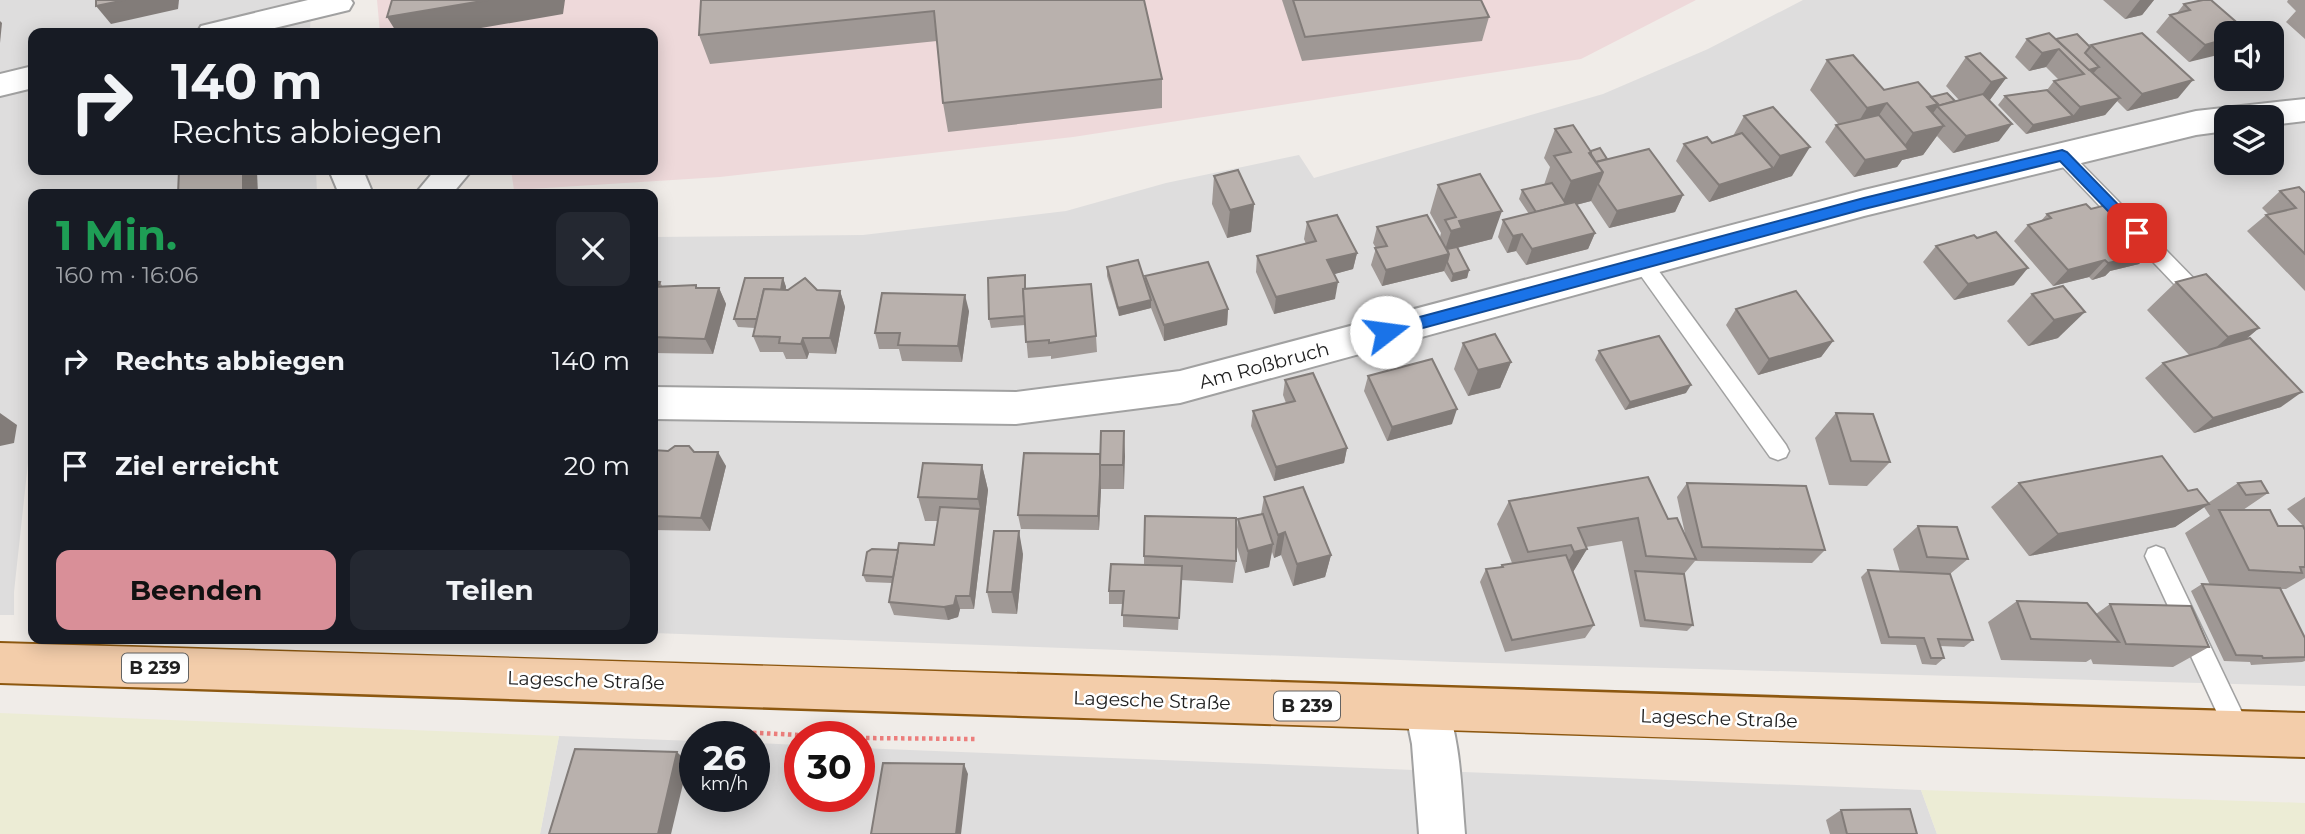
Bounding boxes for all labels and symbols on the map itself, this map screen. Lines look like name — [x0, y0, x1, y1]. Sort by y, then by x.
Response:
pin — [2107, 203, 2167, 263]
position arrow — [1349, 295, 1423, 369]
street label: Am Roßbruch — [1197, 337, 1332, 394]
road number: B 239 — [122, 654, 188, 682]
street label: Lagesche Straße — [507, 666, 665, 695]
street label: Lagesche Straße — [1073, 686, 1231, 715]
road number: B 239 — [1274, 692, 1340, 720]
street label: Lagesche Straße — [1640, 704, 1798, 733]
speed limit sign: 30 — [784, 721, 875, 812]

